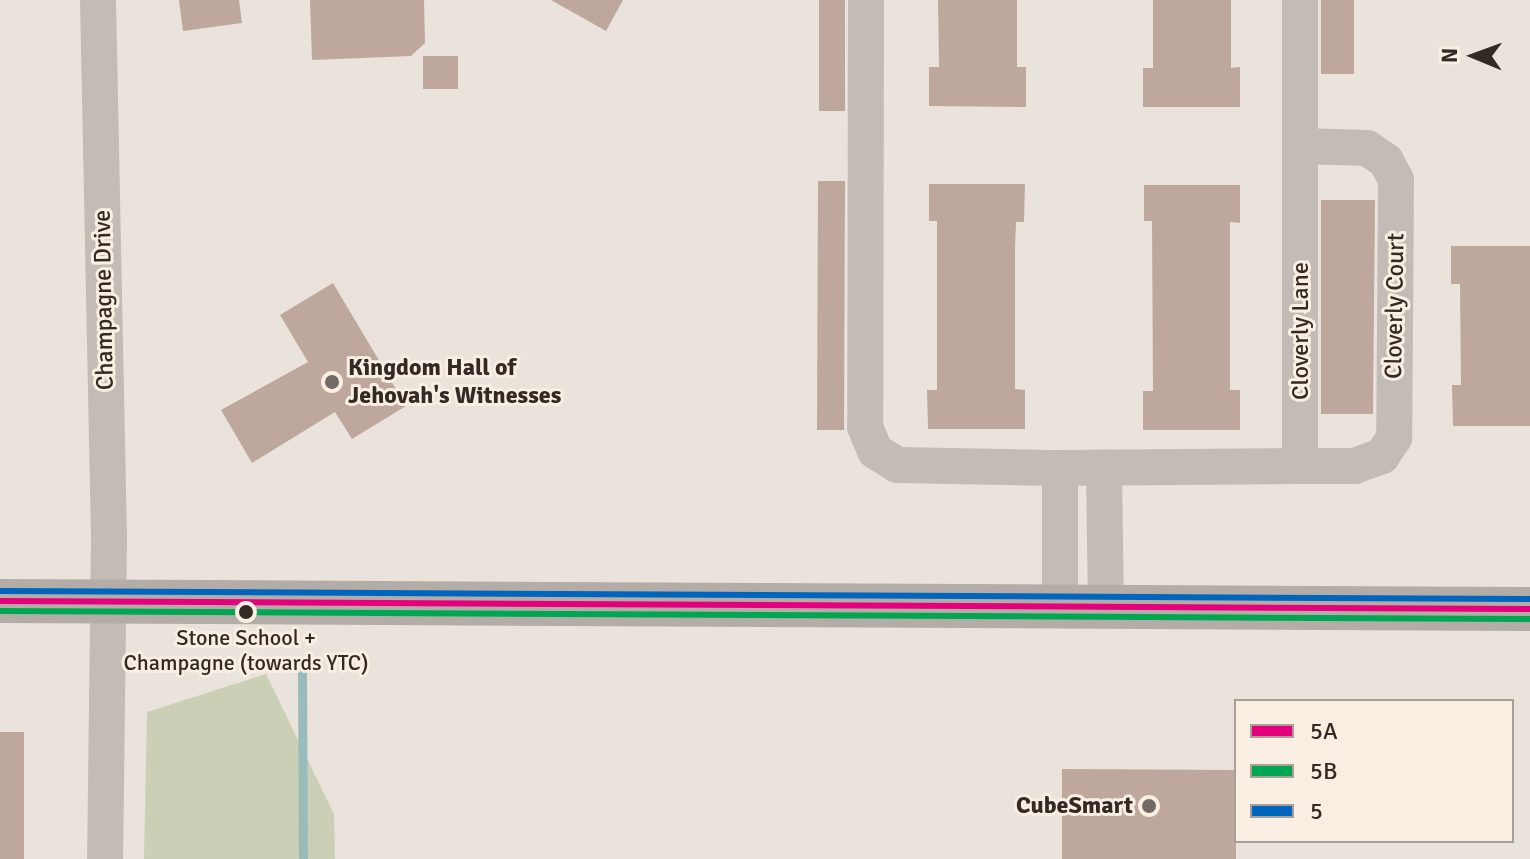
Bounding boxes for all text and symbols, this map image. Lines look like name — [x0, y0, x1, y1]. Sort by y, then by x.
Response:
north arrow — [1434, 16, 1514, 96]
text: N — [1436, 48, 1463, 63]
street label: Champagne Drive — [88, 210, 120, 390]
street label: Cloverly Court — [1379, 233, 1411, 379]
street label: Cloverly Lane — [1287, 262, 1315, 400]
place label: Kingdom Hall of Jehovah's Witnesses — [348, 354, 561, 410]
marker: Kingdom Hall of Jehovah's Witnesses — [323, 373, 341, 391]
marker: Stone School + Champagne (towards YTC) — [238, 604, 254, 620]
place label: Stone School + Champagne (towards YTC) — [124, 624, 368, 676]
legend — [1234, 699, 1514, 843]
text: 5A — [1310, 716, 1338, 746]
text: 5B — [1310, 756, 1337, 786]
place label: CubeSmart — [1016, 792, 1133, 820]
text: 5 — [1310, 796, 1323, 826]
marker: CubeSmart — [1140, 797, 1158, 815]

